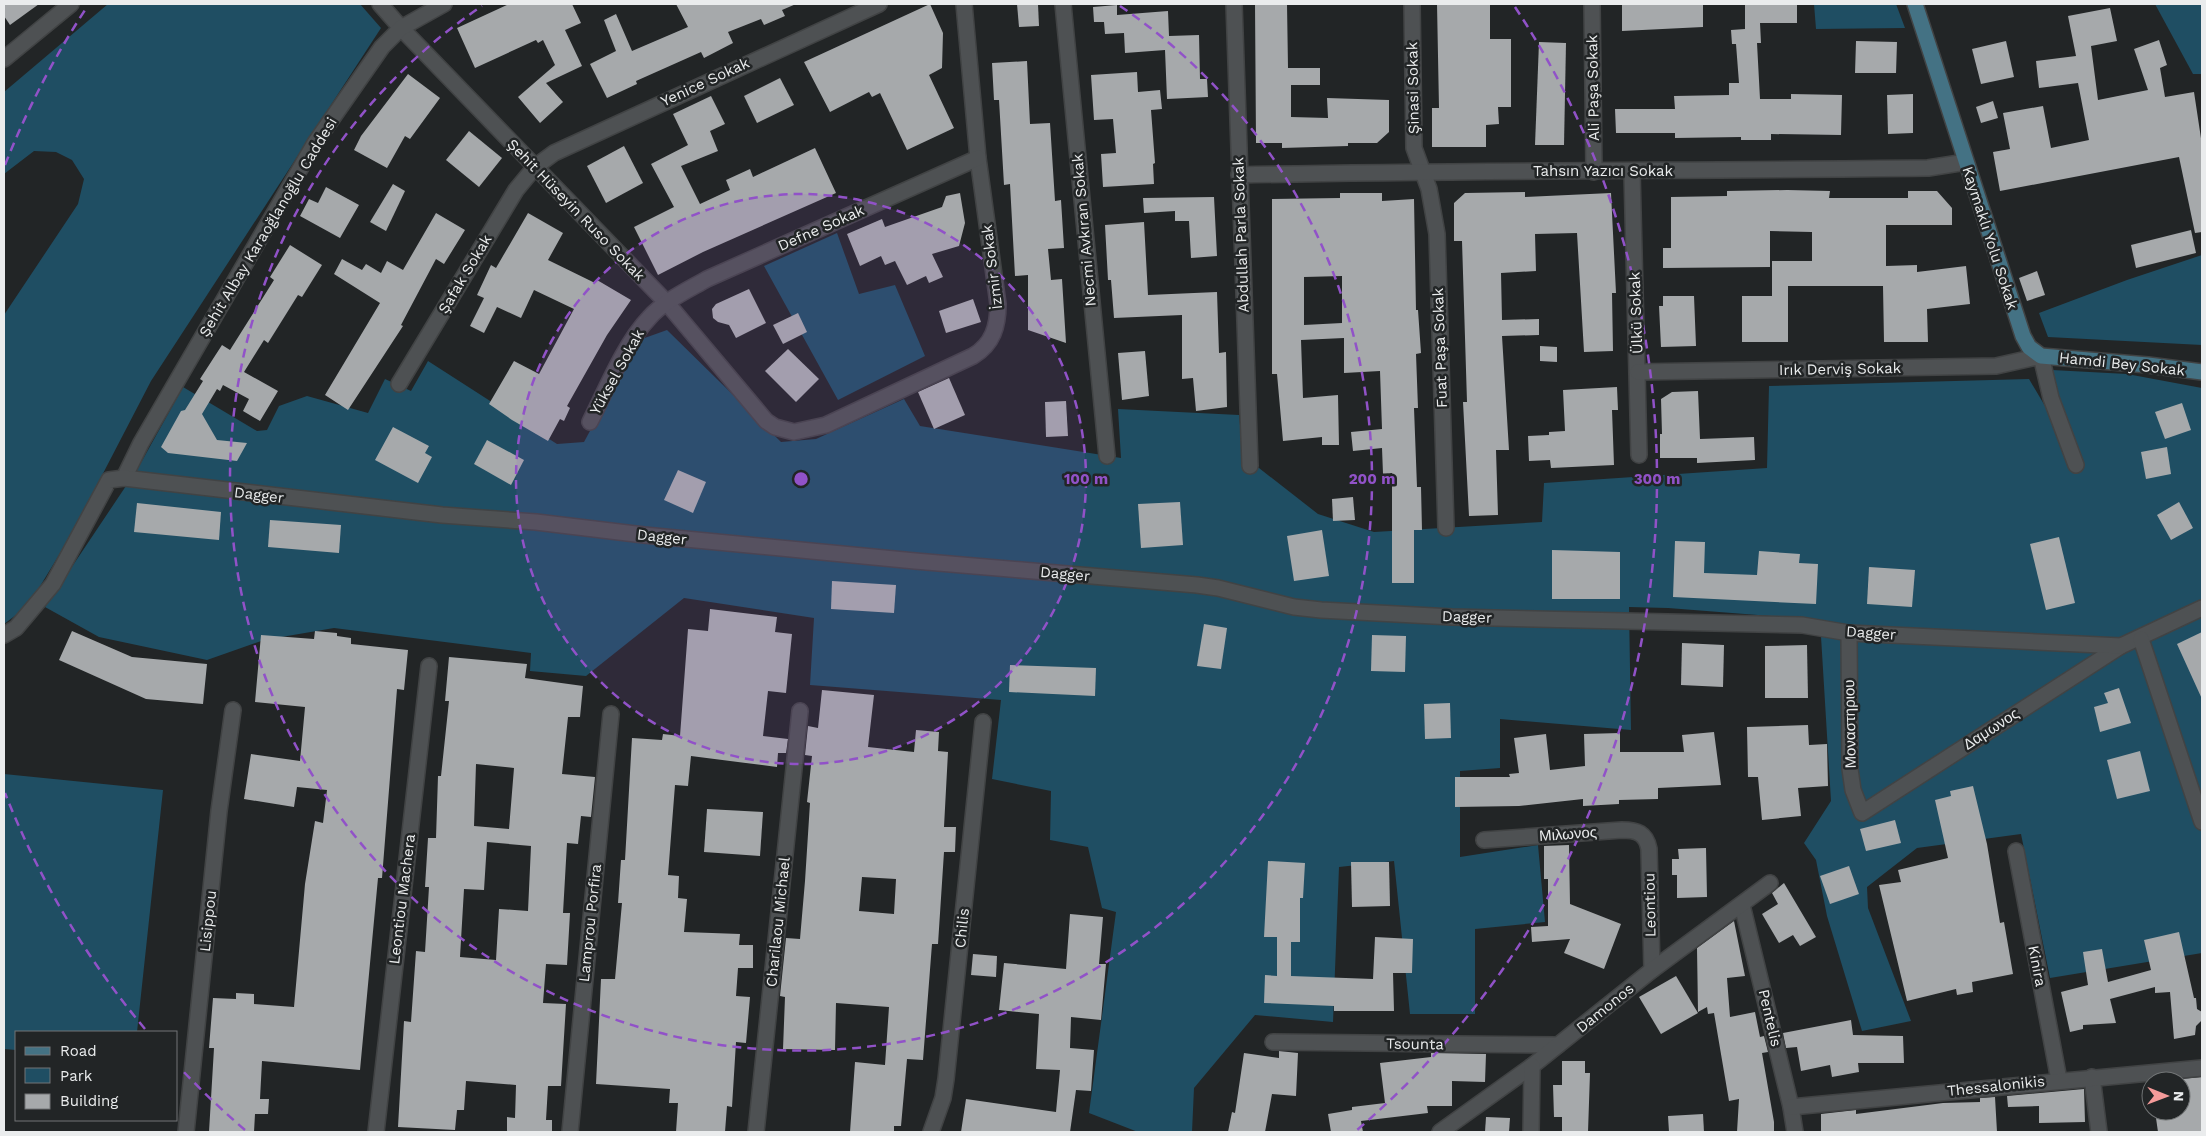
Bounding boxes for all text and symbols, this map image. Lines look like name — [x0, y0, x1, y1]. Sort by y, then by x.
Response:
street label: Ali Paşa Sokak — [1583, 34, 1603, 141]
street label: Şinasi Sokak — [1403, 41, 1423, 134]
street label: Yenice Sokak — [658, 53, 753, 110]
street label: Şehit Albay Karaoğlanoğlu Caddesi — [195, 114, 341, 340]
street label: Şehit Hüseyin Ruso Sokak — [503, 135, 649, 285]
street label: Necmi Avkıran Sokak — [1068, 152, 1100, 307]
street label: Abdullah Parla Sokak — [1229, 156, 1253, 313]
street label: Tahsın Yazıcı Sokak — [1533, 162, 1674, 180]
street label: Kaymaklı Yolu Sokak — [1958, 164, 2022, 312]
street label: Defne Sokak — [775, 201, 867, 255]
street label: İzmir Sokak — [978, 223, 1006, 311]
street label: Şafak Sokak — [434, 231, 496, 317]
street label: Ülkü Sokak — [1626, 271, 1646, 354]
street label: Fuat Paşa Sokak — [1429, 287, 1451, 408]
street label: Yüksel Sokak — [586, 326, 648, 418]
street label: Hamdi Bey Sokak — [2058, 348, 2186, 380]
street label: Irık Derviş Sokak — [1779, 359, 1902, 379]
centre of rings — [792, 470, 810, 488]
text: 100 m — [1064, 470, 1108, 488]
text: 200 m — [1349, 470, 1395, 488]
text: 300 m — [1634, 470, 1680, 488]
street label: Dagger — [233, 483, 285, 507]
street label: Dagger — [636, 525, 688, 549]
street label: Dagger — [1039, 563, 1091, 585]
street label: Dagger — [1442, 607, 1492, 627]
street label: Dagger — [1845, 622, 1897, 644]
street label: Μοναστηριου — [1840, 679, 1860, 769]
street label: Δαμωνος — [1960, 704, 2022, 754]
street label: Μιλωνος — [1538, 823, 1598, 845]
street label: Leontiou Machera — [385, 832, 419, 965]
street label: Charilaou Michael — [762, 856, 794, 988]
street label: Lamprou Porfira — [575, 862, 605, 983]
street label: Leontiou — [1640, 873, 1660, 937]
street label: Lisippou — [196, 889, 220, 953]
street label: Chilis — [951, 907, 973, 949]
street label: Kinira — [2024, 944, 2050, 989]
street label: Damonos — [1573, 979, 1637, 1037]
street label: Pentelis — [1755, 988, 1785, 1049]
legend — [15, 1031, 178, 1121]
street label: Tsounta — [1386, 1034, 1445, 1054]
text: Road — [60, 1042, 97, 1060]
text: Park — [60, 1067, 93, 1085]
north arrow — [2141, 1071, 2191, 1121]
street label: Thessalonikis — [1946, 1072, 2046, 1100]
text: N — [2171, 1091, 2187, 1102]
text: Building — [60, 1092, 118, 1110]

